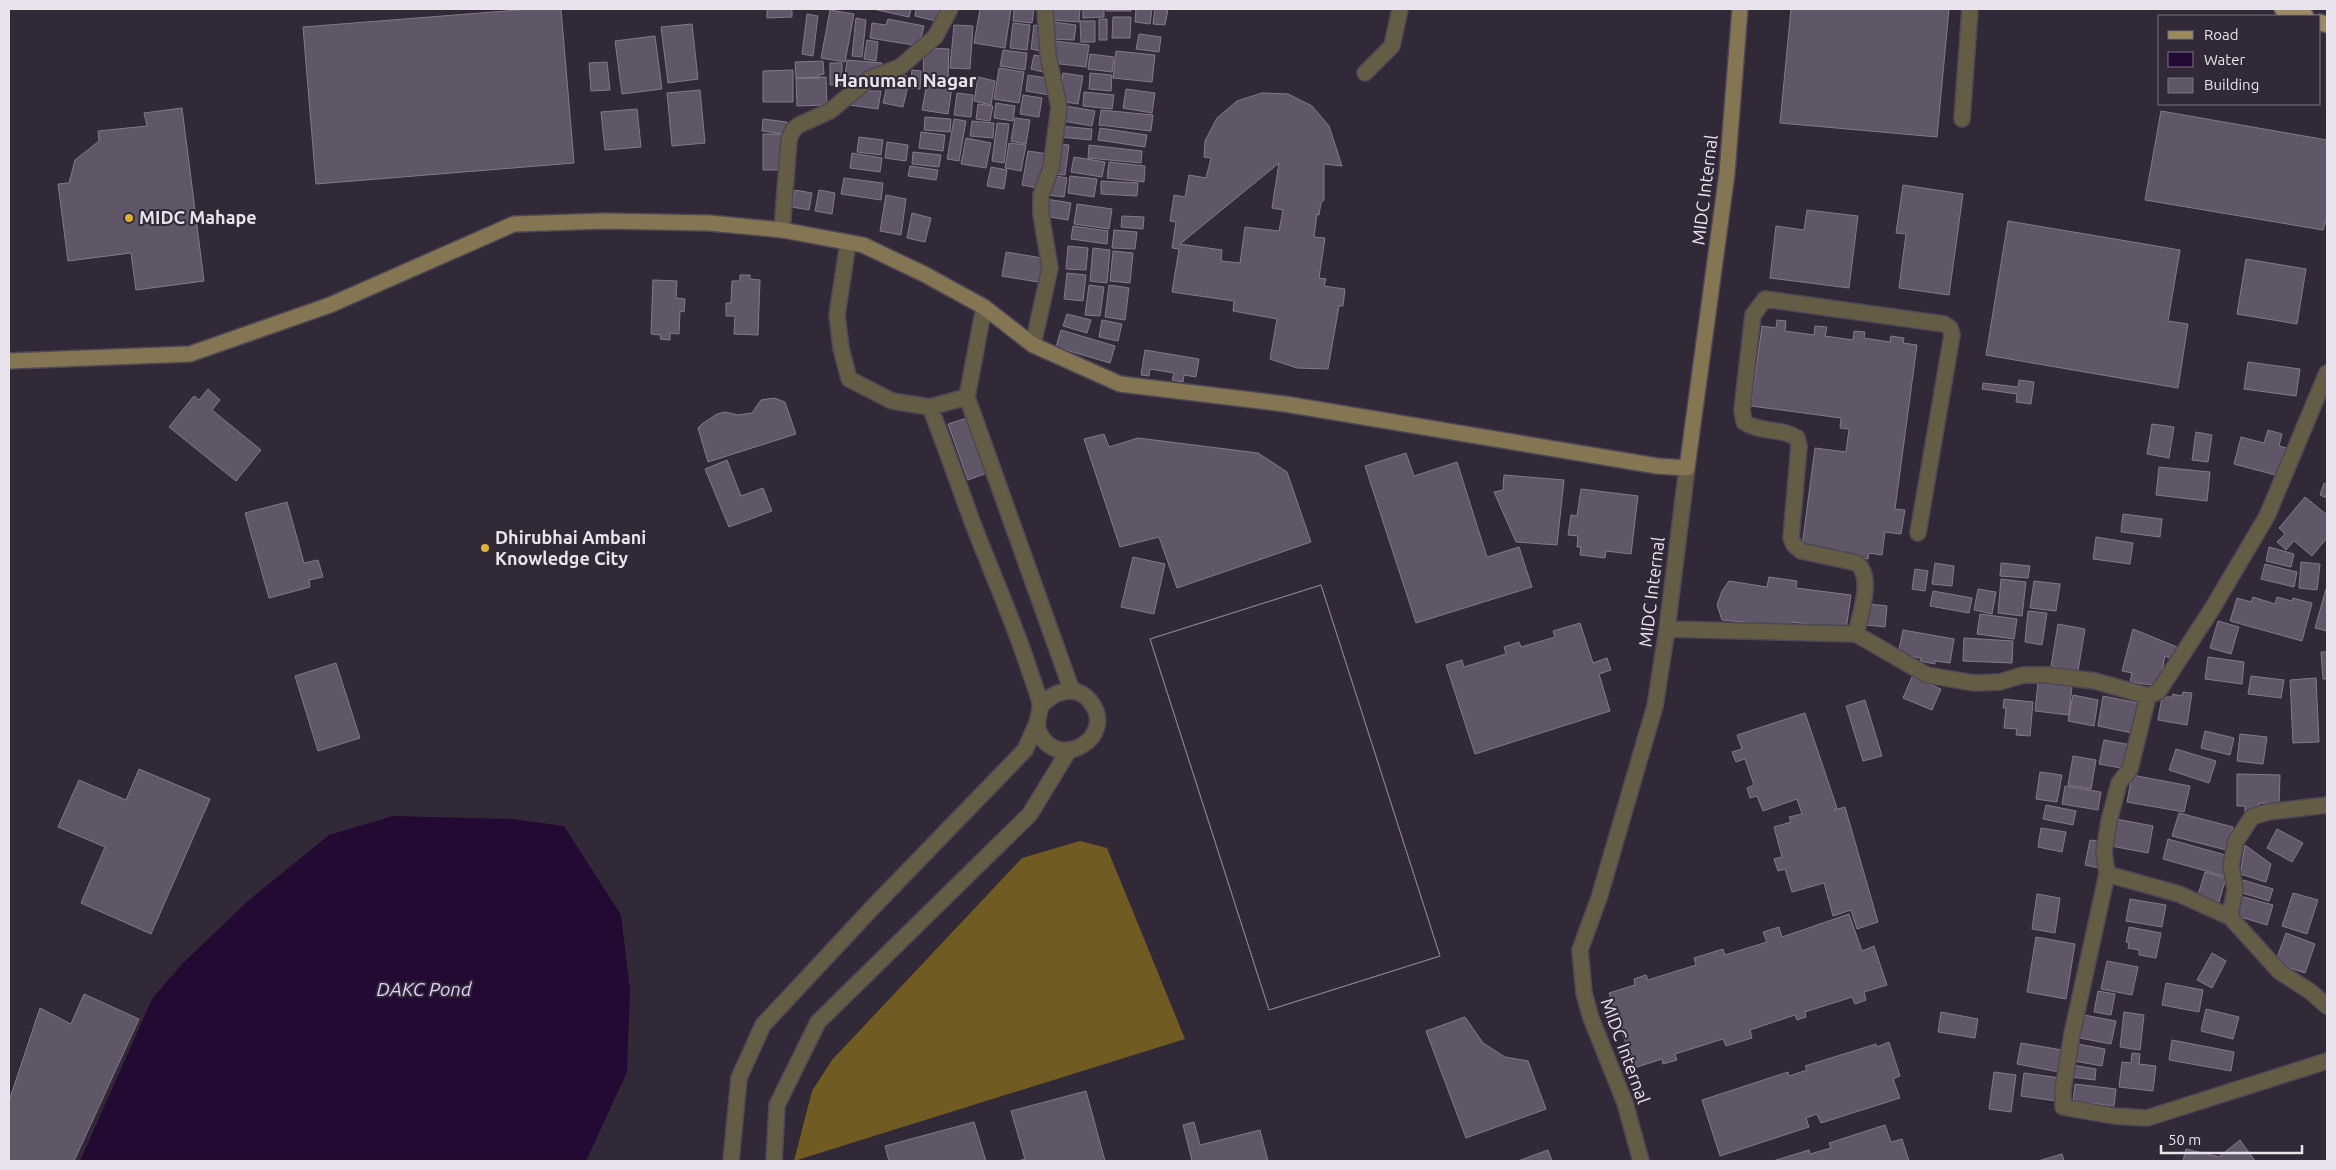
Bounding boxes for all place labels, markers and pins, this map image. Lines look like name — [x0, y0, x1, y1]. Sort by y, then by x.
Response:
place label: MIDC Mahape — [139, 207, 257, 227]
marker: MIDC Mahape — [123, 212, 135, 224]
place label: Dhirubhai Ambani Knowledge City — [495, 527, 646, 568]
marker: Dhirubhai Ambani Knowledge City — [479, 542, 491, 554]

